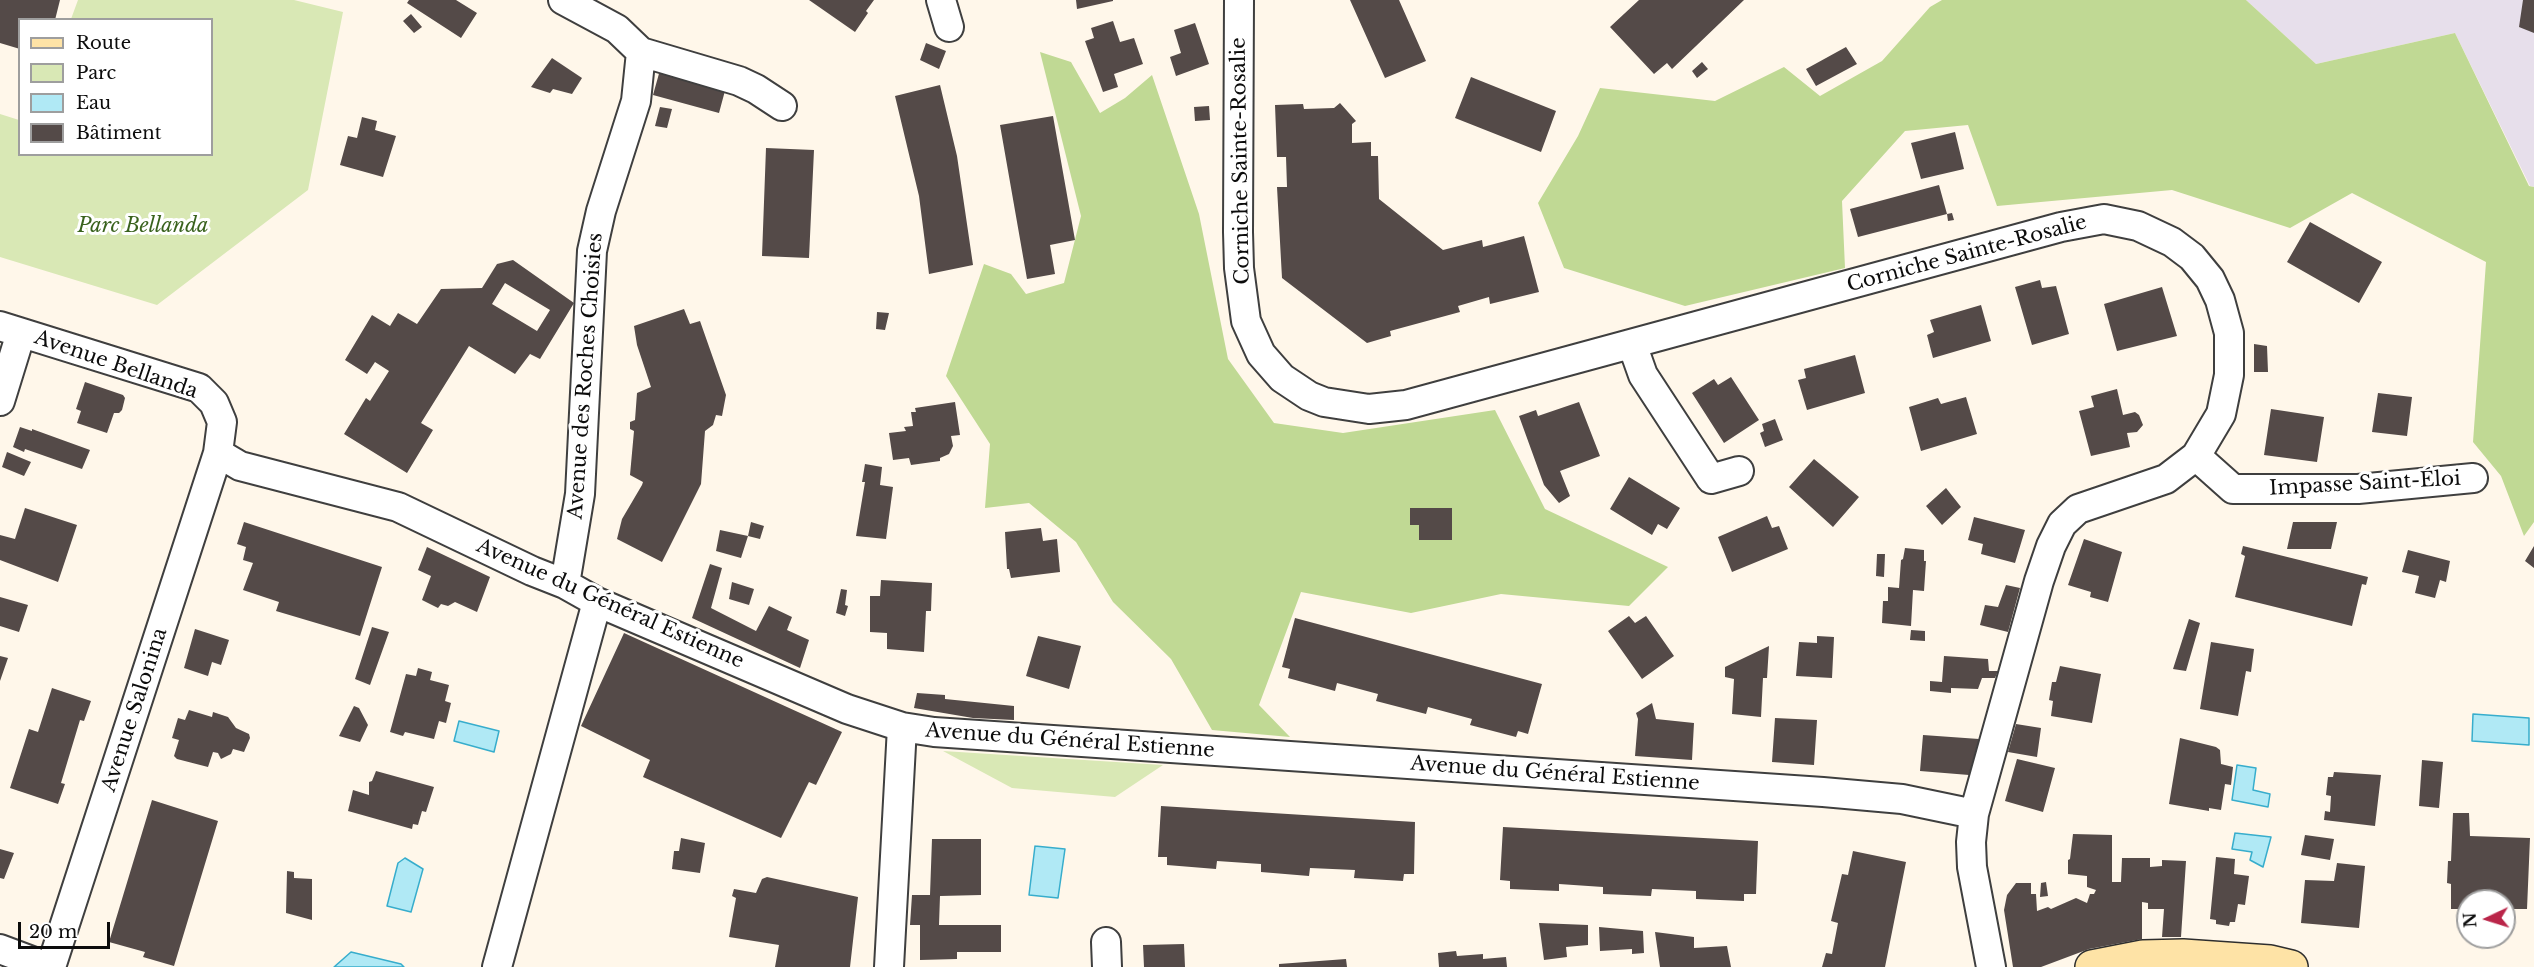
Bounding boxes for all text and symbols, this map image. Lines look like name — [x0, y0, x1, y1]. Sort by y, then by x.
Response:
legend — [18, 18, 213, 156]
text: Route — [76, 32, 131, 54]
street label: Corniche Sainte-Rosalie — [1227, 37, 1255, 285]
text: Parc — [76, 62, 116, 84]
text: Eau — [76, 92, 111, 114]
text: Bâtiment — [76, 122, 162, 144]
street label: Corniche Sainte-Rosalie — [1845, 210, 2089, 298]
park label: Parc Bellanda — [77, 214, 209, 238]
street label: Avenue des Roches Choisies — [564, 232, 608, 520]
street label: Avenue Bellanda — [31, 326, 201, 404]
street label: Impasse Saint-Éloi — [2269, 467, 2461, 501]
street label: Avenue du Général Estienne — [473, 534, 747, 674]
street label: Avenue Salonina — [97, 625, 173, 795]
street label: Avenue du Général Estienne — [925, 719, 1215, 763]
street label: Avenue du Général Estienne — [1410, 752, 1700, 796]
north arrow — [2456, 889, 2516, 949]
scale bar — [21, 910, 112, 948]
text: N — [2460, 912, 2481, 928]
text: 20 m — [29, 921, 77, 943]

